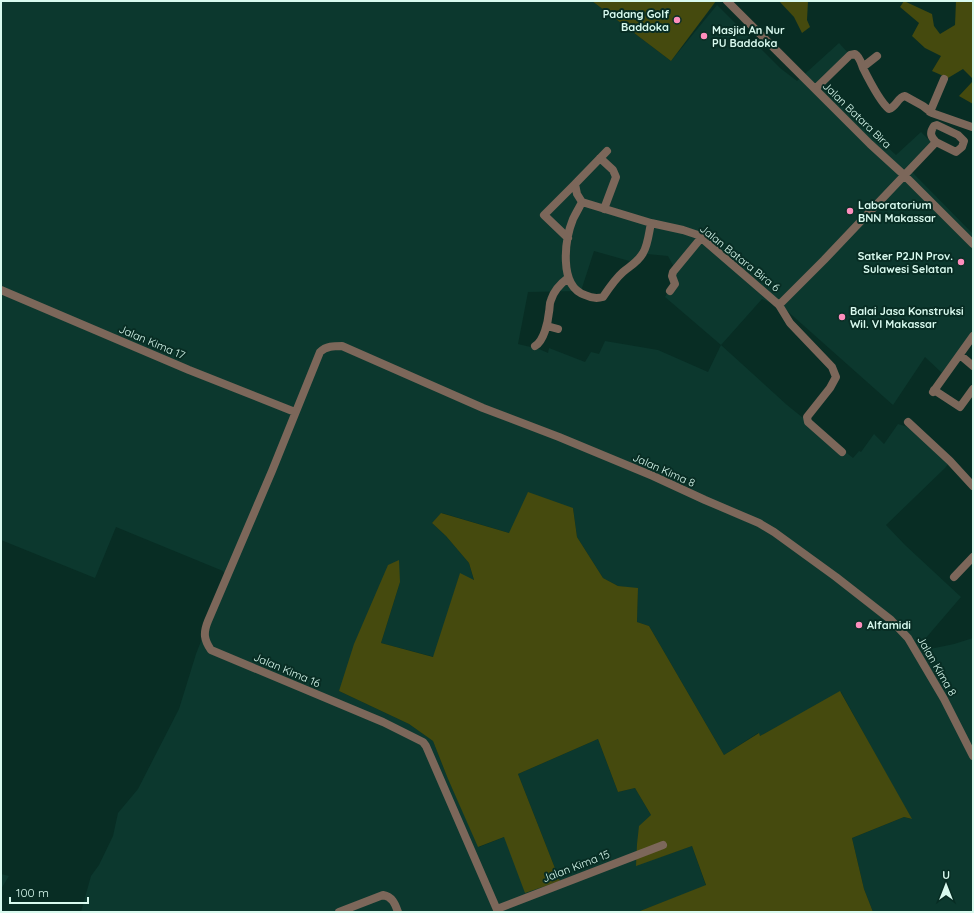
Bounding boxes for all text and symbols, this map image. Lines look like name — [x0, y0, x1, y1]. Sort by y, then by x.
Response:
place label: Padang Golf Baddoka — [603, 7, 669, 34]
marker: Padang Golf Baddoka — [672, 15, 682, 25]
place label: Masjid An Nur PU Baddoka — [712, 23, 785, 50]
marker: Masjid An Nur PU Baddoka — [699, 31, 709, 41]
street label: Jalan Batara Bira — [820, 79, 894, 151]
place label: Laboratorium BNN Makassar — [858, 198, 936, 225]
marker: Laboratorium BNN Makassar — [845, 206, 855, 216]
street label: Jalan Batara Bira 6 — [697, 221, 783, 295]
place label: Satker P2JN Prov. Sulawesi Selatan — [858, 249, 953, 276]
marker: Satker P2JN Prov. Sulawesi Selatan — [956, 257, 966, 267]
place label: Balai Jasa Konstruksi Wil. VI Makassar — [850, 304, 964, 331]
marker: Balai Jasa Konstruksi Wil. VI Makassar — [837, 312, 847, 322]
street label: Jalan Kima 17 — [117, 322, 188, 362]
street label: Jalan Kima 8 — [631, 450, 697, 490]
place label: Alfamidi — [867, 618, 911, 632]
marker: Alfamidi — [854, 620, 864, 630]
street label: Jalan Kima 8 — [914, 634, 960, 699]
street label: Jalan Kima 16 — [252, 650, 322, 690]
street label: Jalan Kima 15 — [540, 847, 612, 885]
north arrow — [926, 865, 966, 905]
text: U — [942, 868, 950, 882]
scale bar — [10, 879, 88, 905]
text: 100 m — [16, 885, 49, 900]

